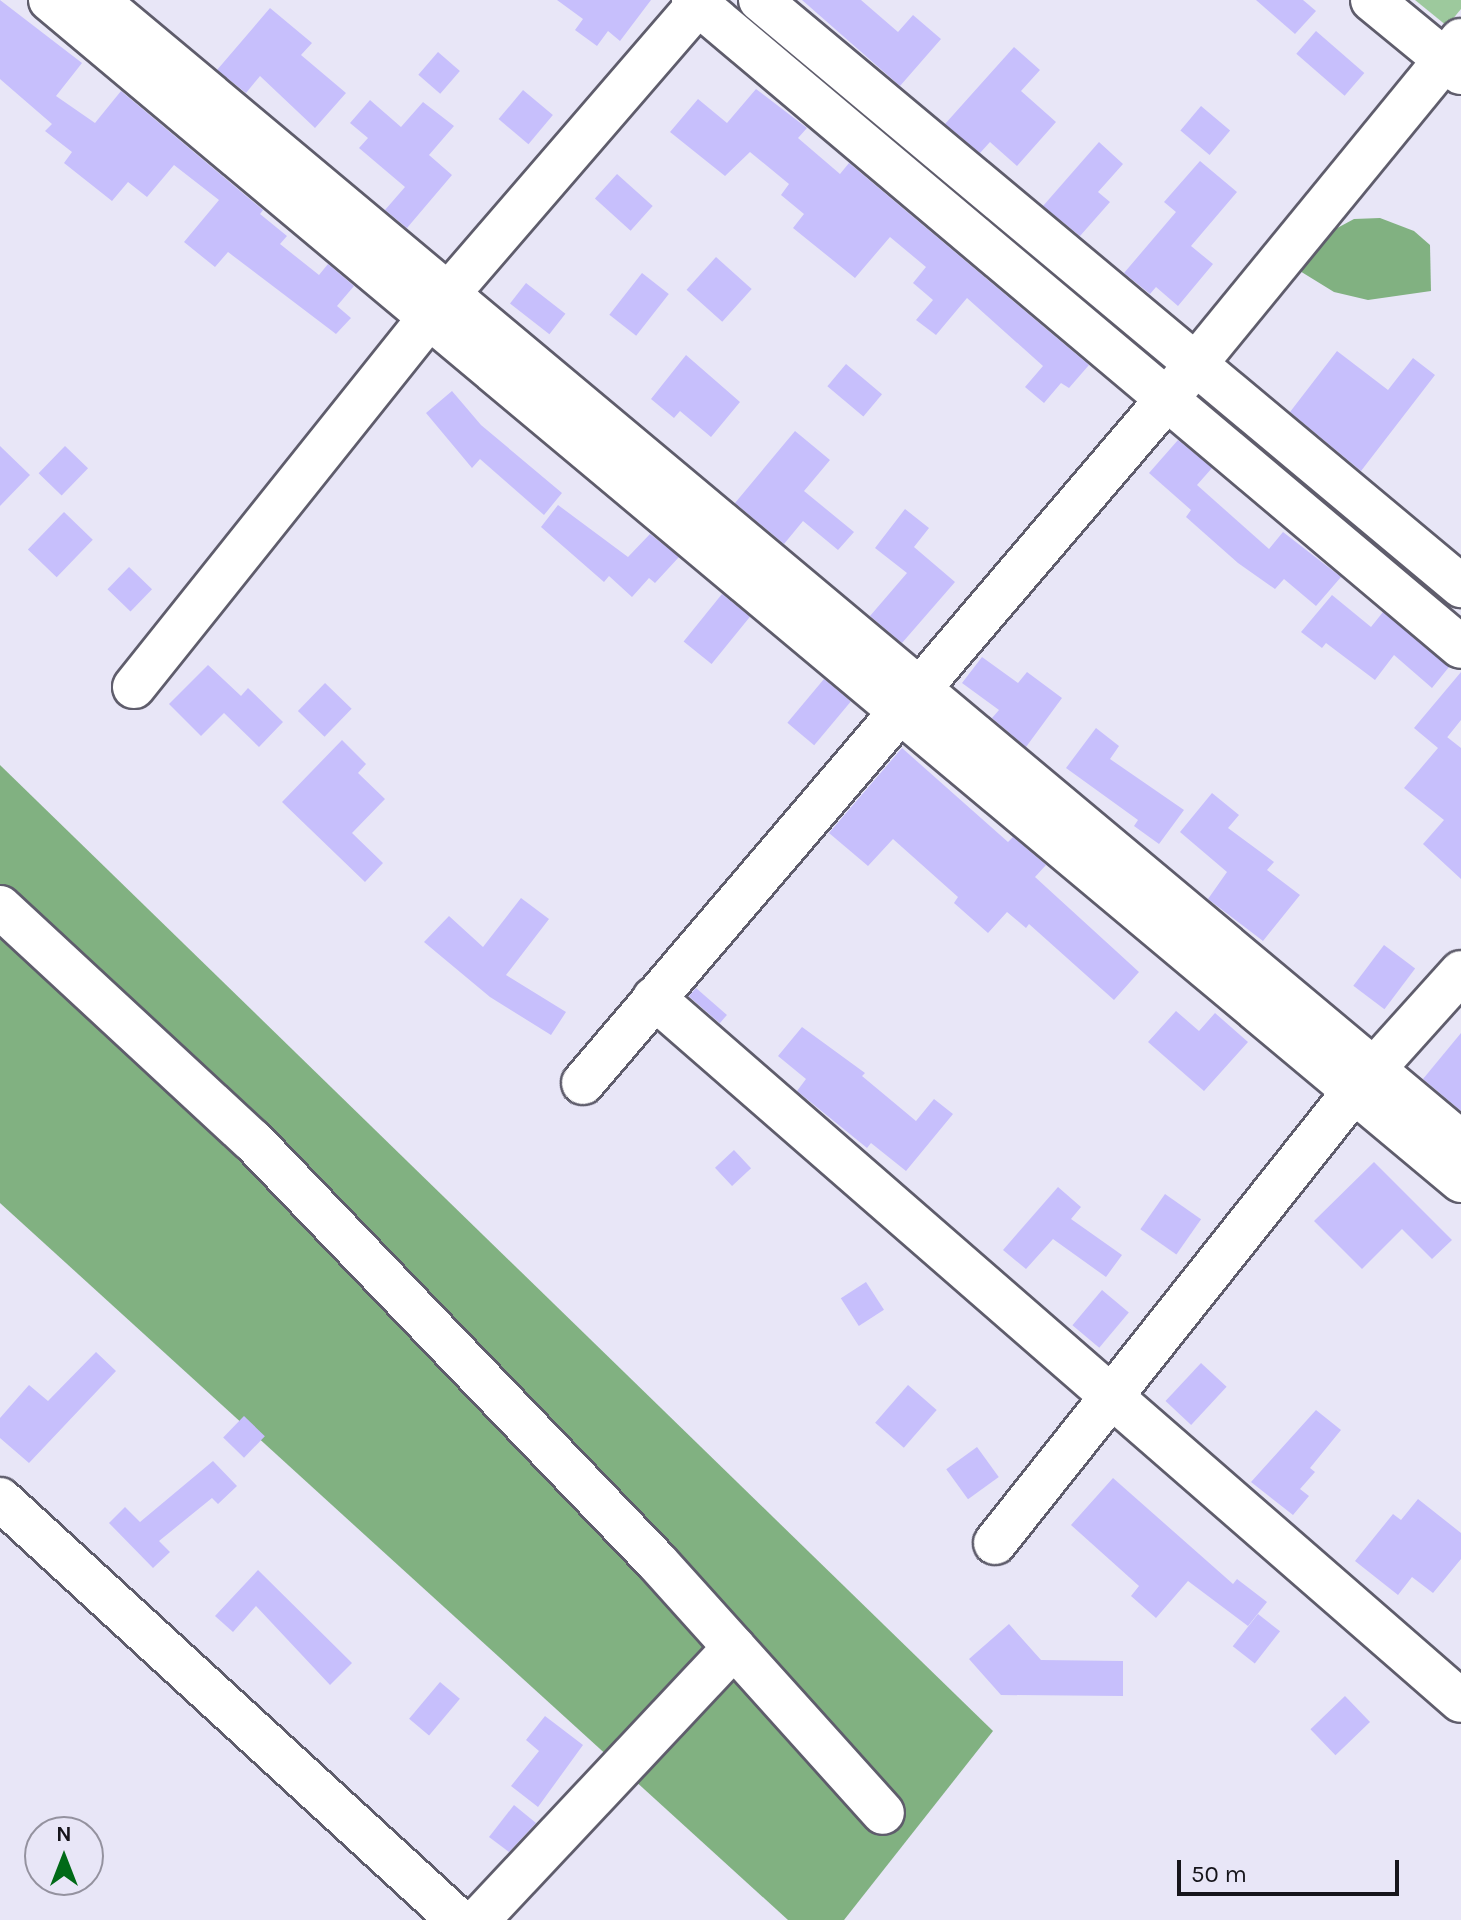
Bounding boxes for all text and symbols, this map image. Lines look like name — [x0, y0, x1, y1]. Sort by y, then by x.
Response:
north arrow — [24, 1816, 104, 1896]
text: N — [56, 1821, 72, 1847]
scale bar — [1181, 1844, 1403, 1894]
text: 50 m — [1191, 1860, 1247, 1888]

